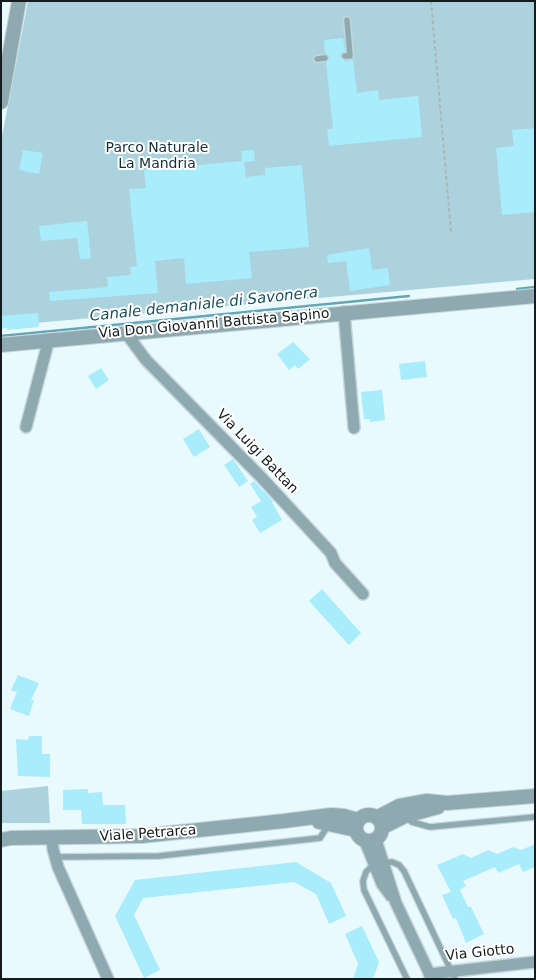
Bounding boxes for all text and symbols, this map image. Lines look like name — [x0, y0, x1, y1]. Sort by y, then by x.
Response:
park label: Parco Naturale La Mandria — [106, 140, 208, 172]
water label: Canale demaniale di Savonera — [89, 284, 319, 326]
street label: Via Don Giovanni Battista Sapino — [98, 306, 330, 342]
street label: Via Luigi Battan — [213, 406, 301, 498]
street label: Viale Petrarca — [99, 822, 197, 846]
street label: Via Giotto — [445, 941, 515, 965]

